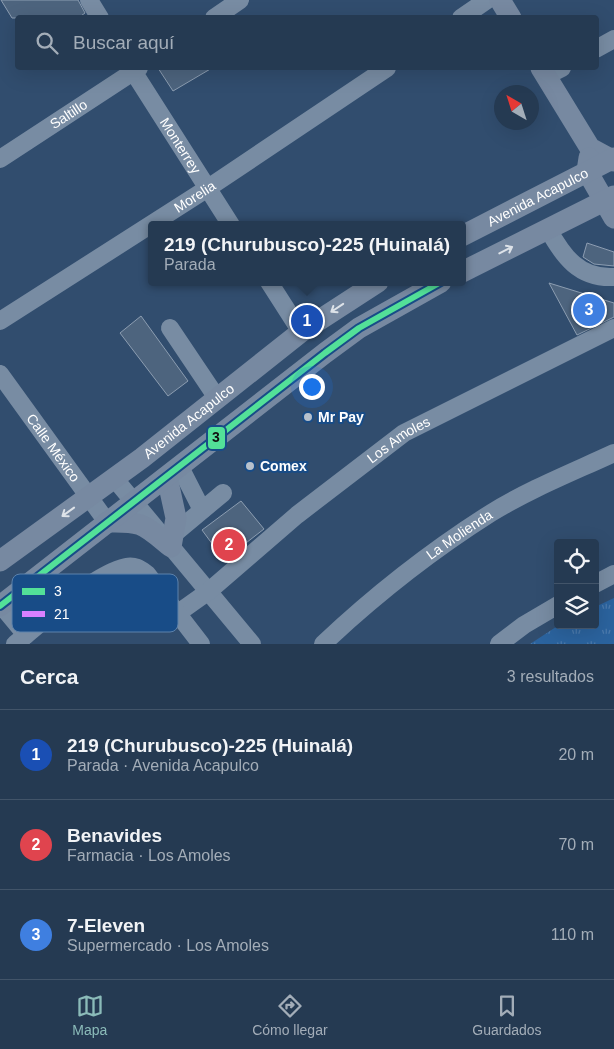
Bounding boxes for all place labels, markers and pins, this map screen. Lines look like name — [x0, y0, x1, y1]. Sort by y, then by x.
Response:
pin: 3 — [573, 291, 605, 329]
pin: 1 — [291, 302, 323, 340]
place label: Mr Pay — [318, 409, 364, 425]
marker: Mr Pay — [302, 411, 314, 423]
place label: Comex — [260, 458, 307, 474]
marker: Comex — [244, 460, 256, 472]
pin: 2 — [213, 526, 245, 564]

